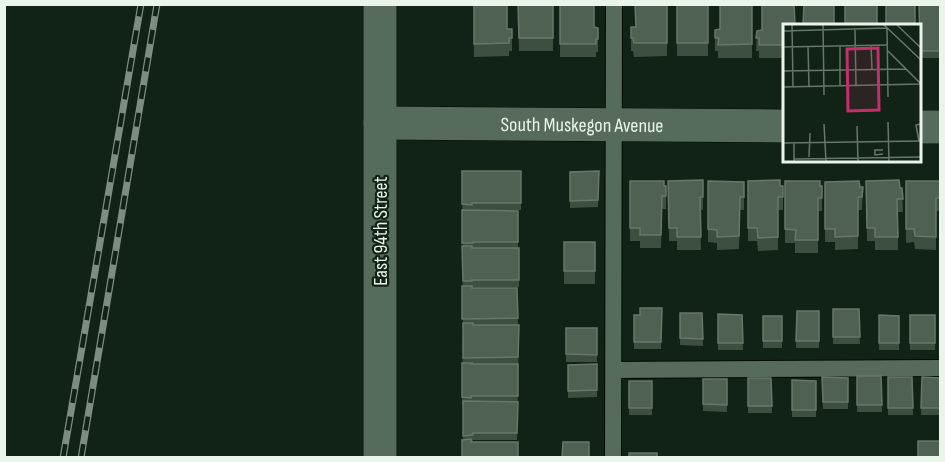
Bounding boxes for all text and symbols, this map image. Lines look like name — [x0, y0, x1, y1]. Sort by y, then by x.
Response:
inset map — [783, 24, 921, 162]
street label: South Muskegon Avenue — [500, 113, 664, 138]
street label: East 94th Street — [369, 176, 393, 286]

